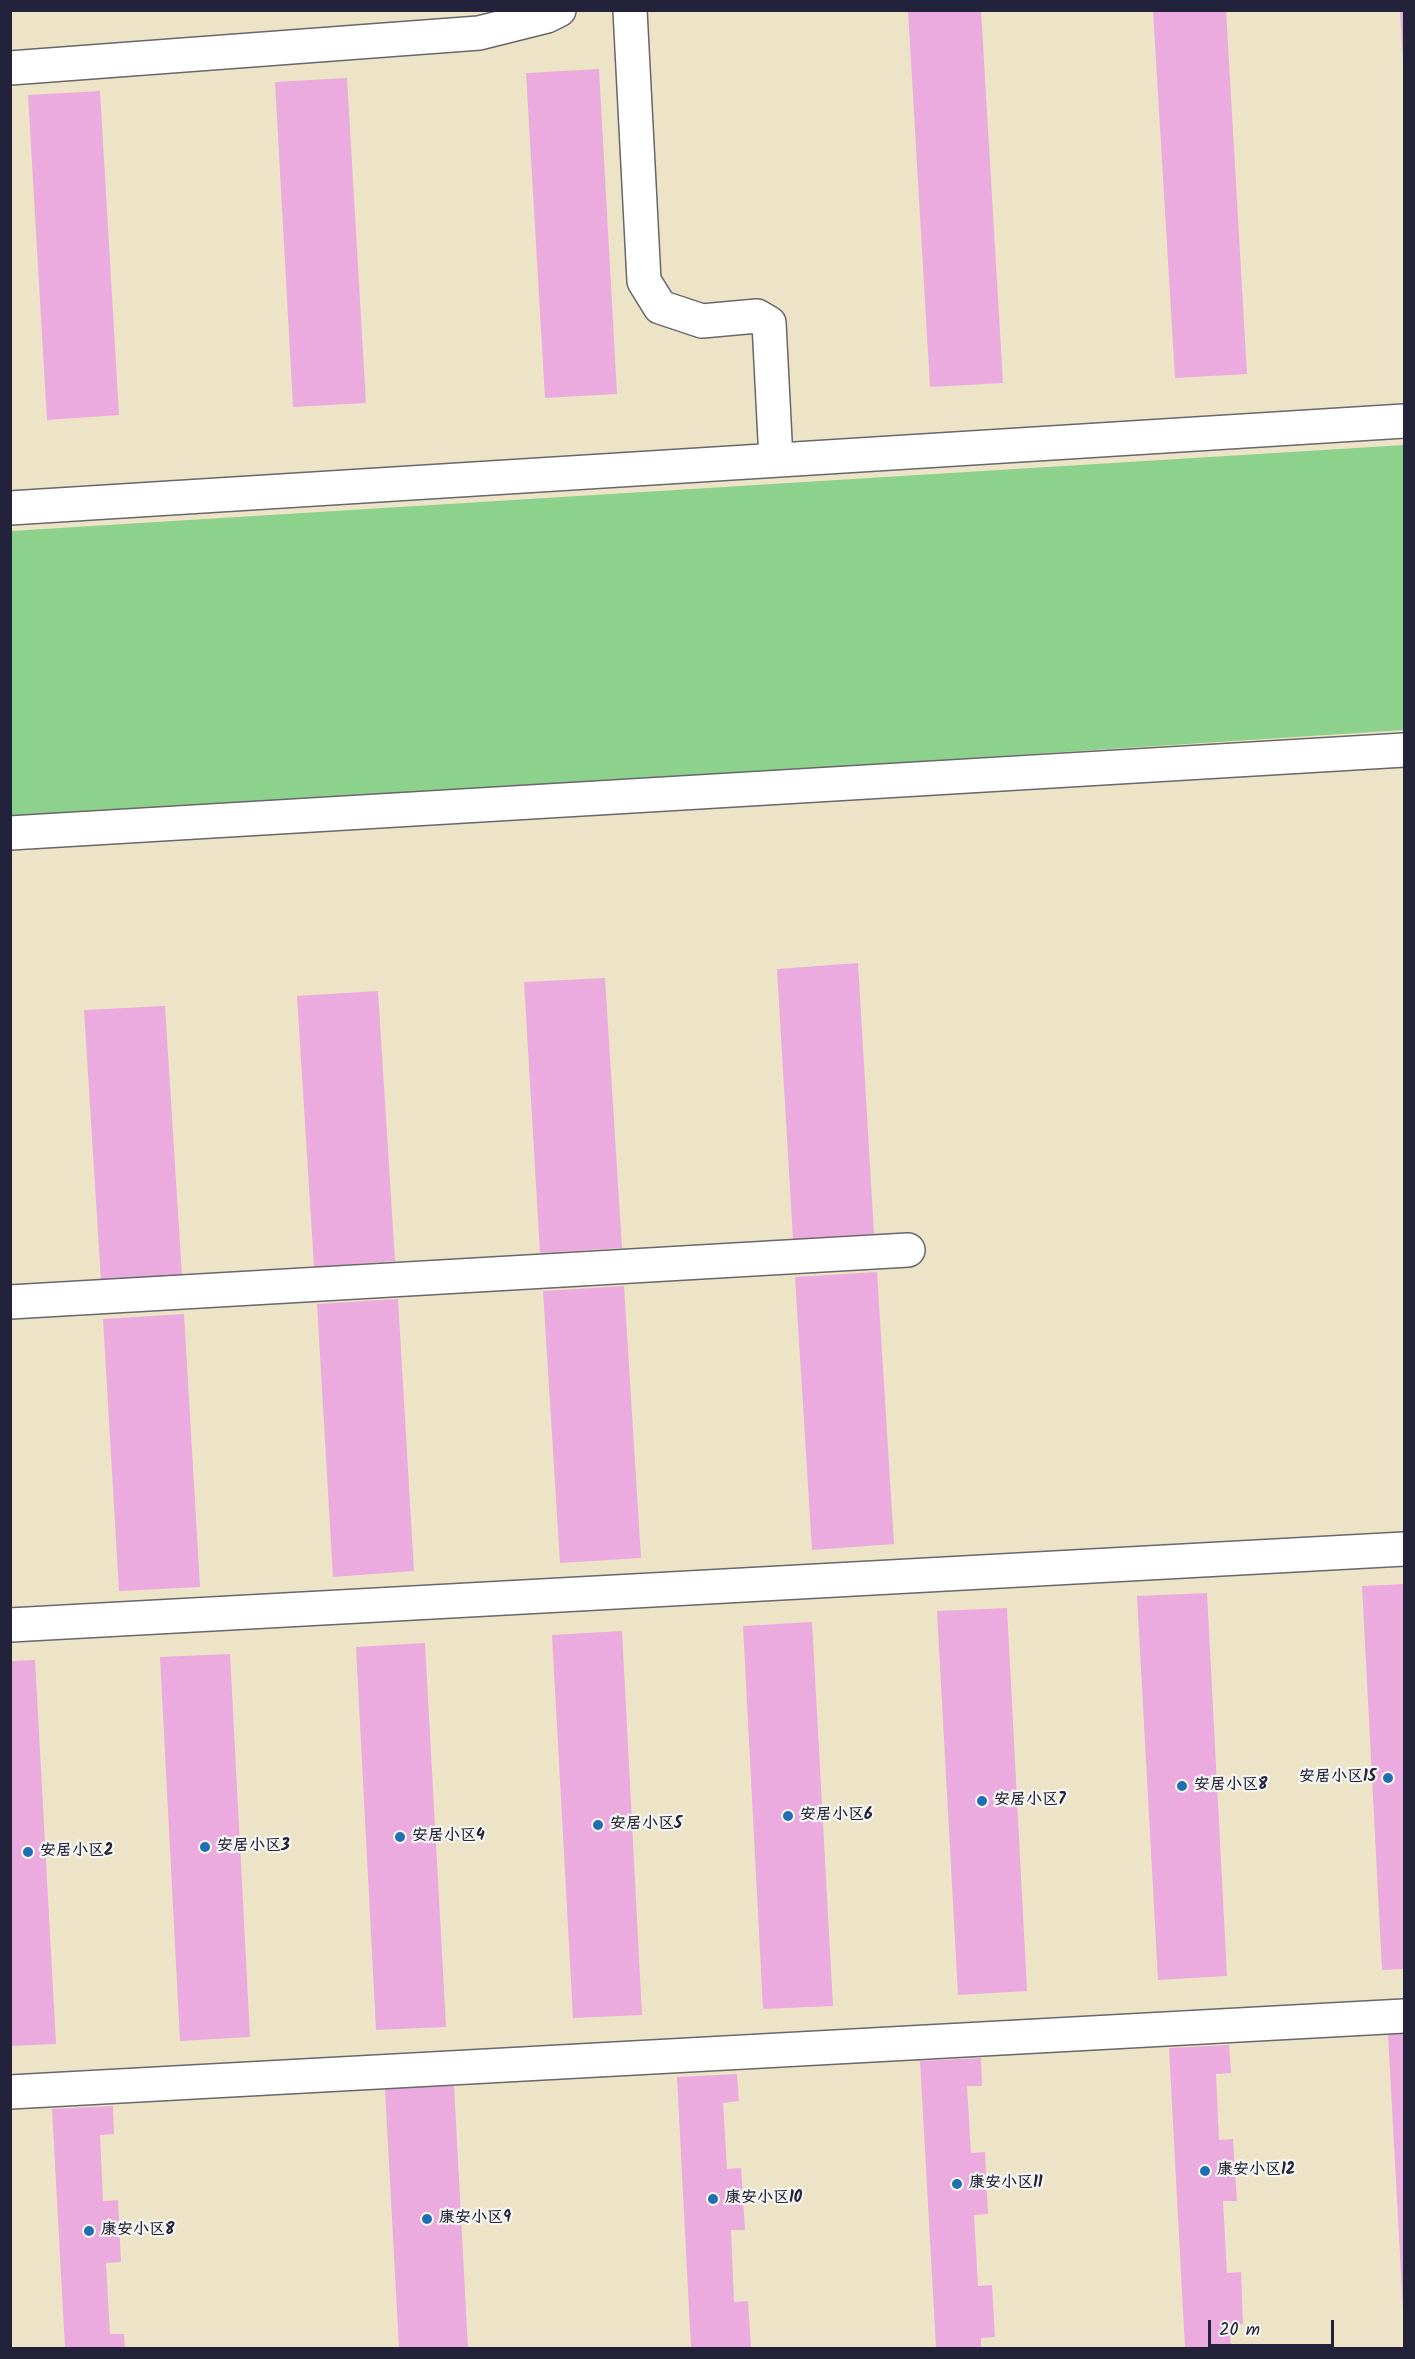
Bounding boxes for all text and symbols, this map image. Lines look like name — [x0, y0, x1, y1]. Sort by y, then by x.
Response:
place label: 安居小区15 — [1299, 1768, 1376, 1788]
marker: 安居小区15 — [1381, 1771, 1395, 1785]
place label: 安居小区8 — [1194, 1776, 1267, 1796]
marker: 安居小区8 — [1175, 1779, 1189, 1793]
place label: 安居小区7 — [994, 1791, 1066, 1811]
marker: 安居小区7 — [975, 1794, 989, 1808]
place label: 安居小区6 — [800, 1806, 873, 1826]
marker: 安居小区6 — [781, 1809, 795, 1823]
place label: 安居小区5 — [610, 1815, 682, 1835]
marker: 安居小区5 — [591, 1818, 605, 1832]
place label: 安居小区4 — [412, 1827, 485, 1847]
marker: 安居小区4 — [393, 1830, 407, 1844]
place label: 安居小区3 — [217, 1837, 290, 1857]
marker: 安居小区3 — [198, 1840, 212, 1854]
place label: 安居小区2 — [40, 1842, 113, 1862]
marker: 安居小区2 — [21, 1845, 35, 1859]
place label: 康安小区12 — [1217, 2161, 1295, 2181]
marker: 康安小区12 — [1198, 2164, 1212, 2178]
place label: 康安小区11 — [969, 2174, 1043, 2194]
marker: 康安小区11 — [950, 2177, 964, 2191]
place label: 康安小区10 — [725, 2189, 802, 2209]
marker: 康安小区10 — [706, 2192, 720, 2206]
place label: 康安小区9 — [439, 2209, 511, 2229]
marker: 康安小区9 — [420, 2212, 434, 2226]
place label: 康安小区8 — [101, 2221, 174, 2241]
marker: 康安小区8 — [82, 2224, 96, 2238]
scale bar — [1211, 2308, 1337, 2346]
text: 20 m — [1219, 2316, 1260, 2345]

